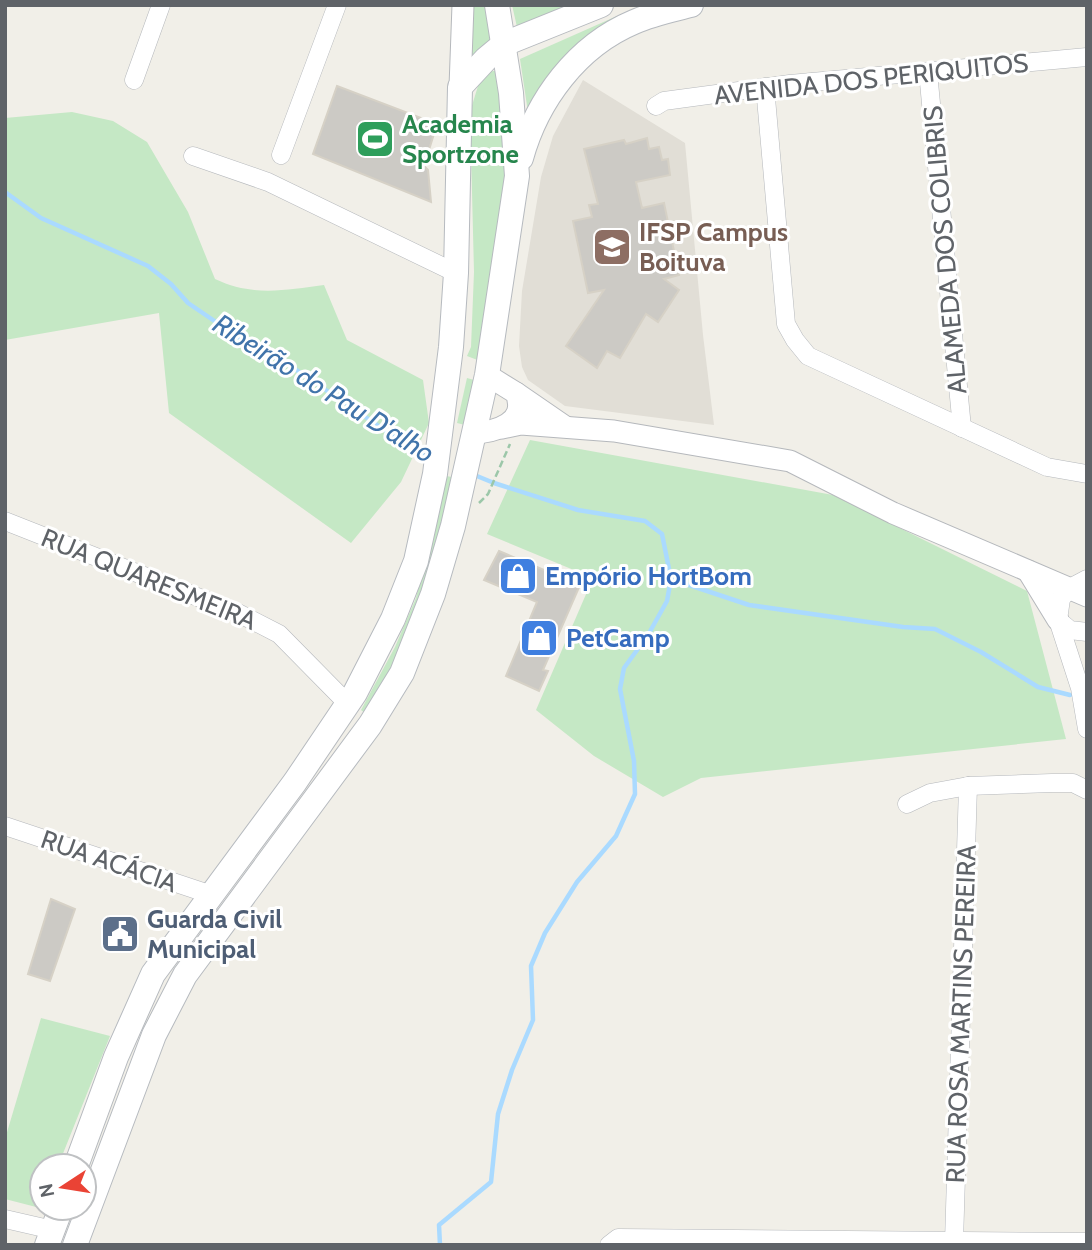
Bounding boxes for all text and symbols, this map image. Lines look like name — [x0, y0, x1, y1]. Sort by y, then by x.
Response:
street label: AVENIDA DOS PERIQUITOS — [712, 47, 1030, 111]
street label: ALAMEDA DOS COLIBRIS — [916, 105, 974, 395]
place label: Academia Sportzone — [402, 108, 519, 170]
sports icon: Academia Sportzone — [354, 118, 396, 160]
place label: IFSP Campus Boituva — [639, 216, 788, 278]
school or university icon: IFSP Campus Boituva — [591, 226, 633, 268]
water label: Ribeirão do Pau D'alho — [207, 306, 441, 470]
street label: RUA QUARESMEIRA — [37, 521, 261, 637]
shop icon: Empório HortBom — [497, 555, 539, 597]
place label: Empório HortBom — [545, 560, 752, 592]
shop icon: PetCamp — [518, 617, 560, 659]
place label: PetCamp — [566, 622, 670, 654]
street label: RUA ACÁCIA — [37, 823, 181, 899]
street label: RUA ROSA MARTINS PEREIRA — [939, 844, 983, 1184]
place label: Guarda Civil Municipal — [147, 903, 282, 965]
public building icon: Guarda Civil Municipal — [99, 913, 141, 955]
north arrow — [28, 1152, 98, 1222]
text: N — [34, 1181, 60, 1199]

